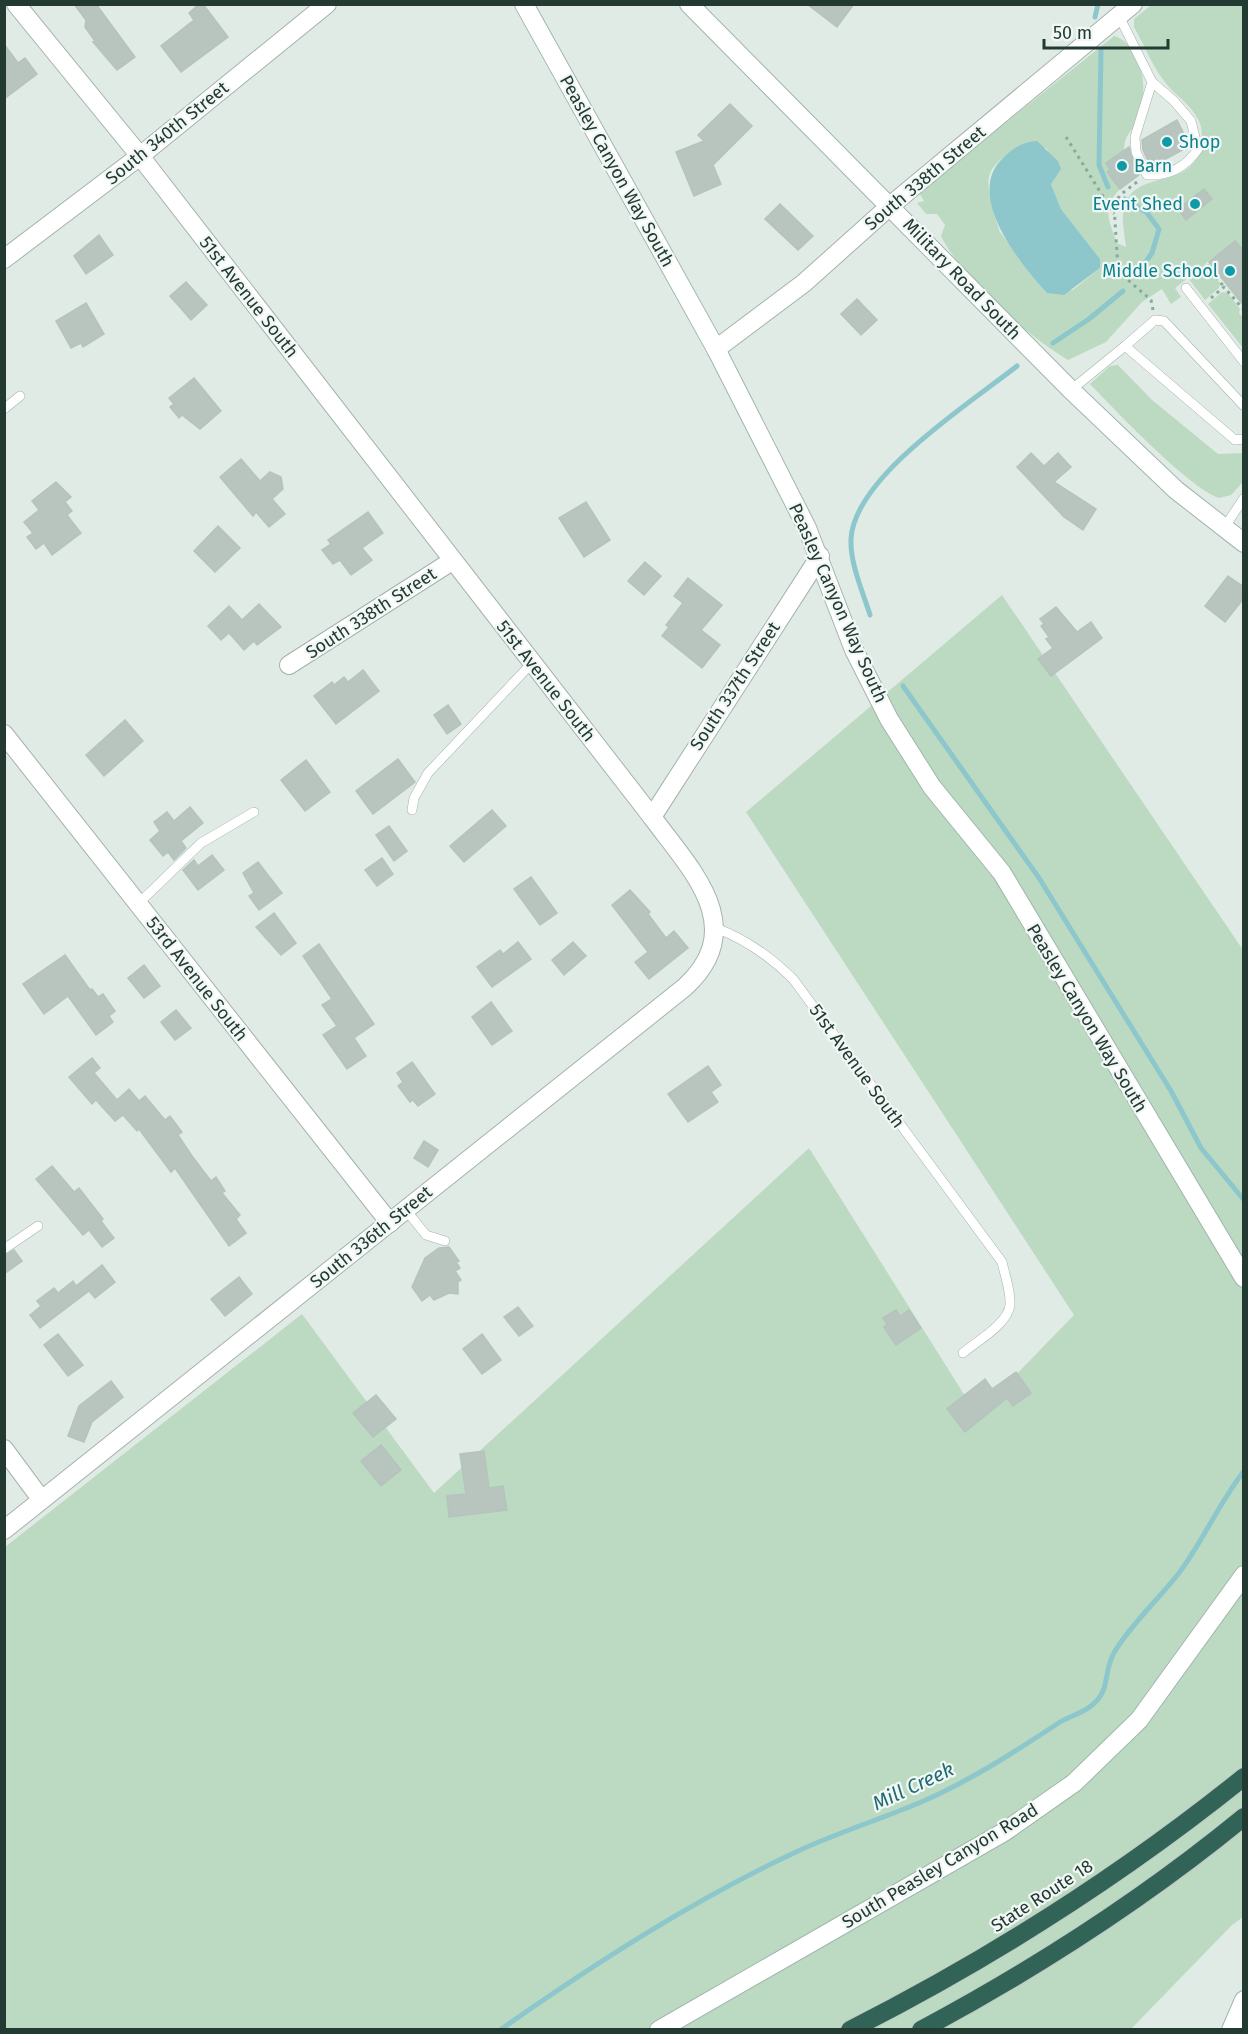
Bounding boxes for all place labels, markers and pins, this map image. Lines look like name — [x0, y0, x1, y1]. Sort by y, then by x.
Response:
place label: Shop — [1179, 131, 1221, 153]
marker: Shop — [1160, 135, 1174, 149]
place label: Barn — [1134, 155, 1172, 177]
marker: Barn — [1115, 159, 1129, 173]
place label: Event Shed — [1092, 193, 1183, 215]
marker: Event Shed — [1188, 197, 1202, 211]
place label: Middle School — [1102, 260, 1218, 282]
marker: Middle School — [1223, 264, 1237, 278]

